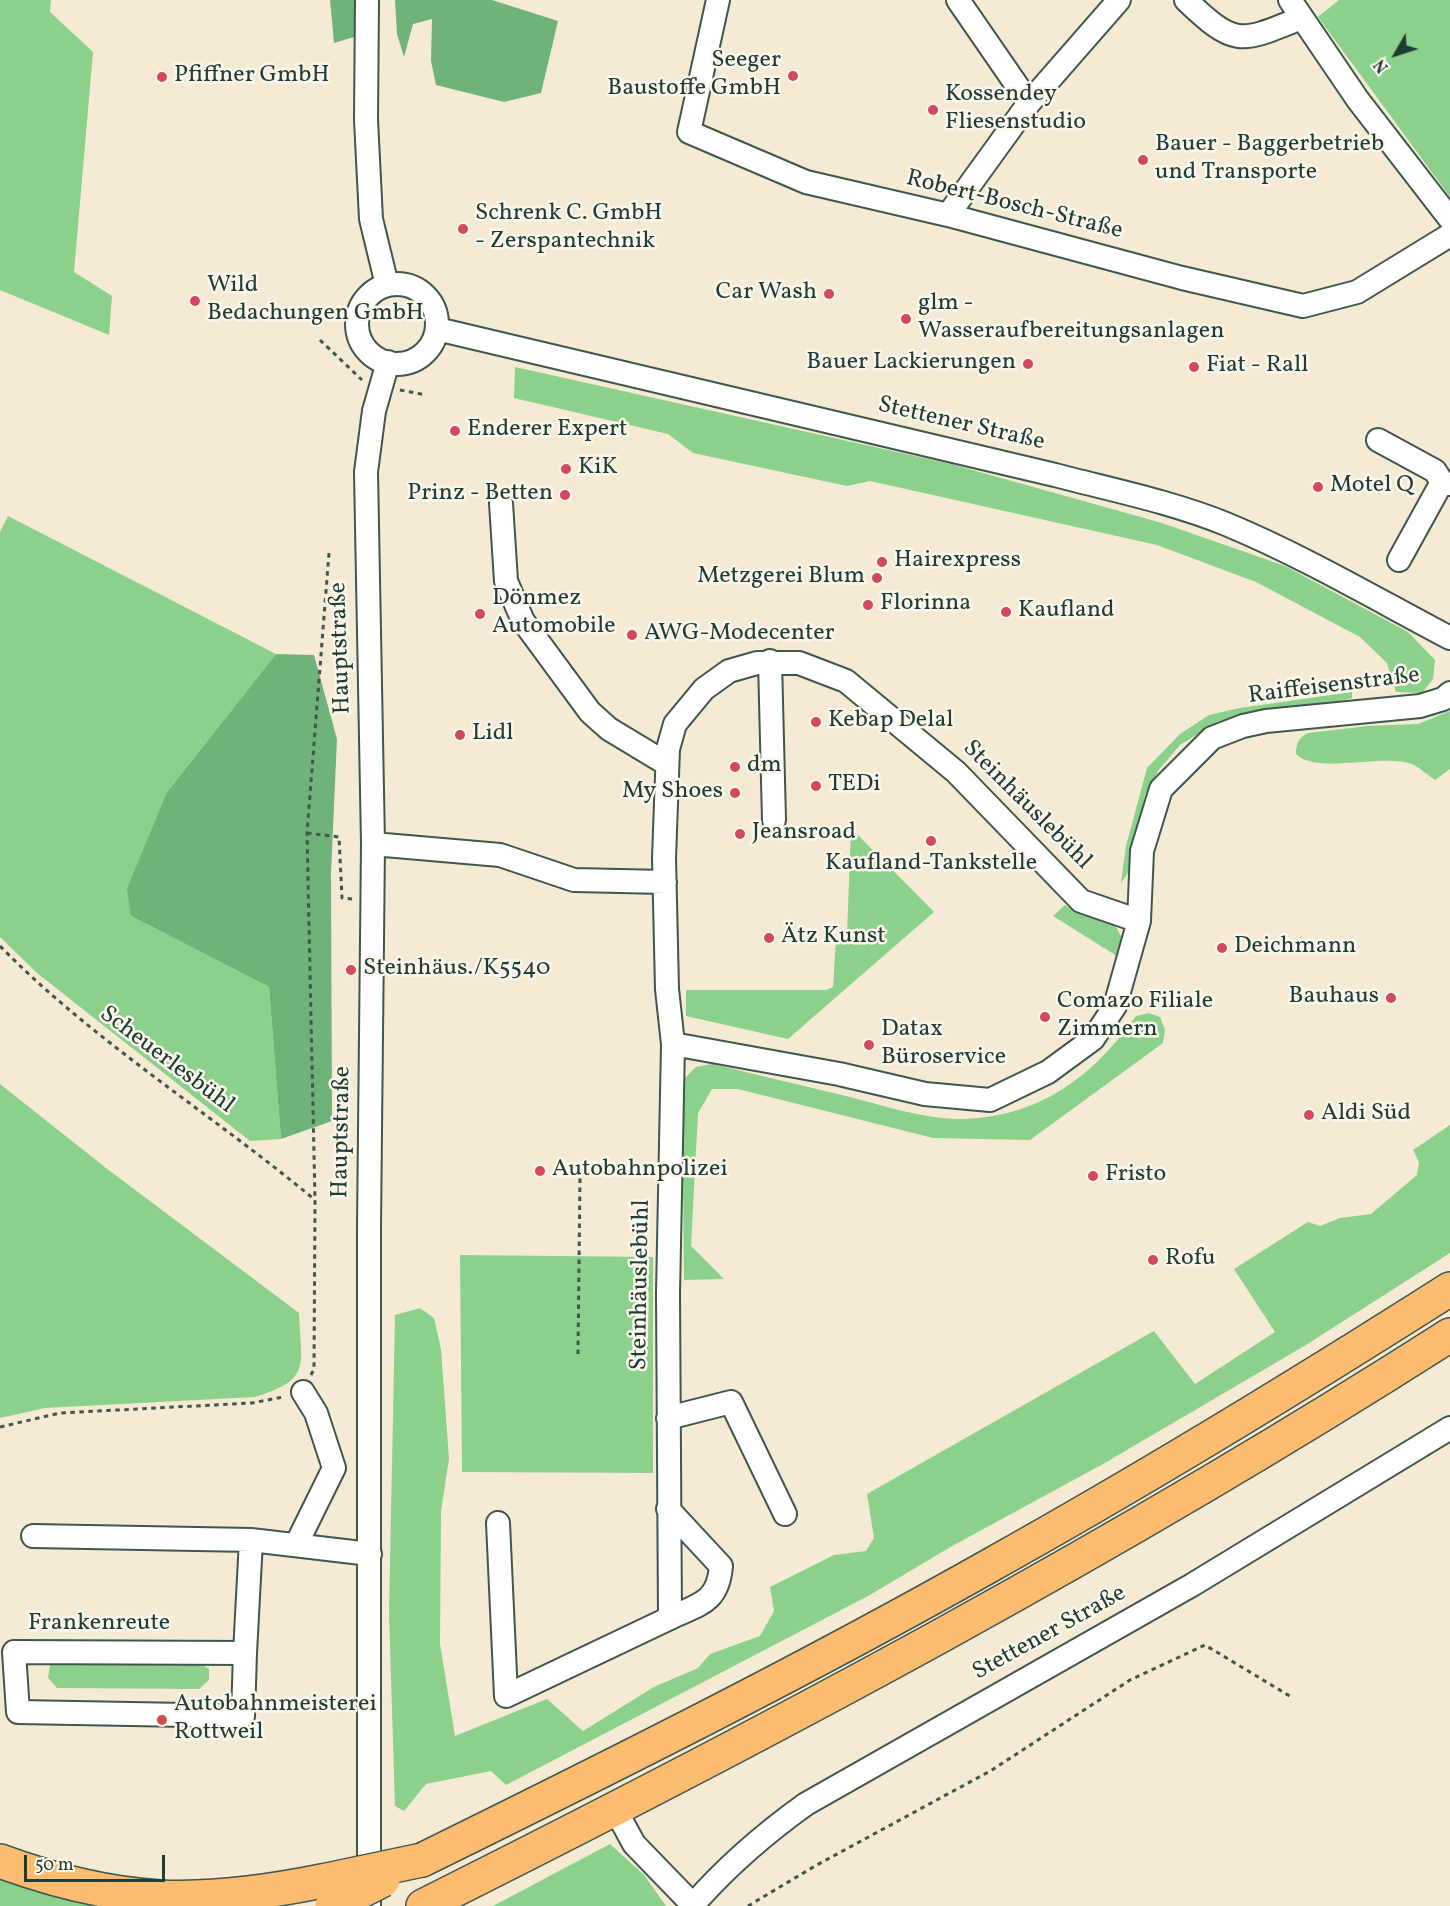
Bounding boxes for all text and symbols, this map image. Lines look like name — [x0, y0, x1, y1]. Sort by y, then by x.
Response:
north arrow — [1366, 24, 1426, 84]
place label: Seeger Baustoffe GmbH — [607, 48, 781, 104]
text: N — [1370, 54, 1394, 77]
place label: Pfiffner GmbH — [174, 63, 329, 91]
marker: Seeger Baustoffe GmbH — [786, 69, 800, 83]
marker: Pfiffner GmbH — [155, 70, 169, 84]
place label: Kossendey Fliesenstudio — [945, 82, 1086, 138]
marker: Kossendey Fliesenstudio — [926, 103, 940, 117]
place label: Bauer - Baggerbetrieb und Transporte — [1155, 132, 1384, 188]
marker: Bauer - Baggerbetrieb und Transporte — [1136, 153, 1150, 167]
street label: Robert-Bosch-Straße — [903, 165, 1125, 247]
place label: Schrenk C. GmbH - Zerspantechnik — [475, 201, 662, 257]
marker: Schrenk C. GmbH - Zerspantechnik — [456, 222, 470, 236]
place label: Wild Bedachungen GmbH — [207, 273, 424, 329]
place label: Car Wash — [716, 280, 817, 308]
marker: Car Wash — [822, 287, 836, 301]
place label: glm - Wasseraufbereitungsanlagen — [918, 291, 1225, 347]
marker: Wild Bedachungen GmbH — [188, 294, 202, 308]
marker: glm - Wasseraufbereitungsanlagen — [899, 312, 913, 326]
place label: Bauer Lackierungen — [806, 350, 1016, 378]
place label: Fiat - Rall — [1206, 353, 1308, 381]
marker: Bauer Lackierungen — [1021, 357, 1035, 371]
marker: Fiat - Rall — [1187, 360, 1201, 374]
street label: Stettener Straße — [875, 392, 1047, 458]
place label: Enderer Expert — [467, 417, 627, 445]
marker: Enderer Expert — [448, 424, 462, 438]
place label: KiK — [578, 455, 618, 483]
marker: KiK — [559, 462, 573, 476]
place label: Motel Q — [1330, 473, 1414, 501]
marker: Motel Q — [1311, 480, 1325, 494]
place label: Prinz - Betten — [407, 481, 553, 509]
marker: Prinz - Betten — [558, 488, 572, 502]
place label: Hairexpress — [894, 548, 1021, 576]
marker: Hairexpress — [875, 555, 889, 569]
place label: Metzgerei Blum — [697, 564, 865, 592]
marker: Metzgerei Blum — [870, 571, 884, 585]
street label: Hauptstraße — [325, 581, 359, 715]
place label: Dönmez Automobile — [492, 586, 616, 642]
place label: Florinna — [880, 591, 971, 619]
marker: Florinna — [861, 598, 875, 612]
place label: Kaufland — [1018, 598, 1115, 626]
marker: Kaufland — [999, 605, 1013, 619]
marker: Dönmez Automobile — [473, 607, 487, 621]
place label: AWG-Modecenter — [644, 621, 835, 649]
marker: AWG-Modecenter — [625, 628, 639, 642]
street label: Raiffeisenstraße — [1247, 662, 1421, 712]
place label: Kebap Delal — [828, 708, 954, 736]
marker: Kebap Delal — [809, 715, 823, 729]
place label: Lidl — [472, 721, 513, 749]
marker: Lidl — [453, 728, 467, 742]
street label: Steinhäuslebühl — [955, 735, 1097, 877]
place label: dm — [747, 753, 782, 781]
marker: dm — [728, 760, 742, 774]
place label: TEDi — [828, 772, 881, 800]
place label: My Shoes — [622, 779, 723, 807]
marker: TEDi — [809, 779, 823, 793]
marker: My Shoes — [728, 786, 742, 800]
place label: Jeansroad — [752, 820, 856, 848]
marker: Jeansroad — [733, 827, 747, 841]
marker: Kaufland-Tankstelle — [924, 834, 938, 848]
place label: Kaufland-Tankstelle — [825, 851, 1037, 879]
place label: Ätz Kunst — [781, 924, 886, 952]
marker: Ätz Kunst — [762, 931, 776, 945]
place label: Deichmann — [1234, 934, 1356, 962]
marker: Deichmann — [1215, 941, 1229, 955]
place label: Steinhäus./K5540 — [363, 956, 550, 984]
marker: Steinhäus./K5540 — [344, 963, 358, 977]
place label: Bauhaus — [1288, 984, 1379, 1012]
place label: Comazo Filiale Zimmern — [1057, 989, 1213, 1045]
marker: Bauhaus — [1384, 991, 1398, 1005]
street label: Scheuerlesbühl — [93, 1001, 239, 1121]
marker: Comazo Filiale Zimmern — [1038, 1010, 1052, 1024]
place label: Datax Büroservice — [881, 1017, 1006, 1073]
marker: Datax Büroservice — [862, 1038, 876, 1052]
street label: Hauptstraße — [327, 1066, 359, 1198]
place label: Aldi Süd — [1321, 1101, 1411, 1129]
marker: Aldi Süd — [1302, 1108, 1316, 1122]
place label: Autobahnpolizei — [552, 1157, 728, 1185]
place label: Fristo — [1105, 1162, 1166, 1190]
marker: Autobahnpolizei — [533, 1164, 547, 1178]
marker: Fristo — [1086, 1169, 1100, 1183]
street label: Steinhäuslebühl — [626, 1199, 658, 1371]
place label: Rofu — [1165, 1246, 1215, 1274]
marker: Rofu — [1146, 1253, 1160, 1267]
street label: Stettener Straße — [968, 1580, 1132, 1688]
street label: Frankenreute — [28, 1611, 170, 1639]
place label: Autobahnmeisterei Rottweil — [174, 1692, 377, 1748]
marker: Autobahnmeisterei Rottweil — [155, 1713, 169, 1727]
scale bar — [27, 1843, 168, 1881]
text: 50 m — [35, 1853, 74, 1878]

